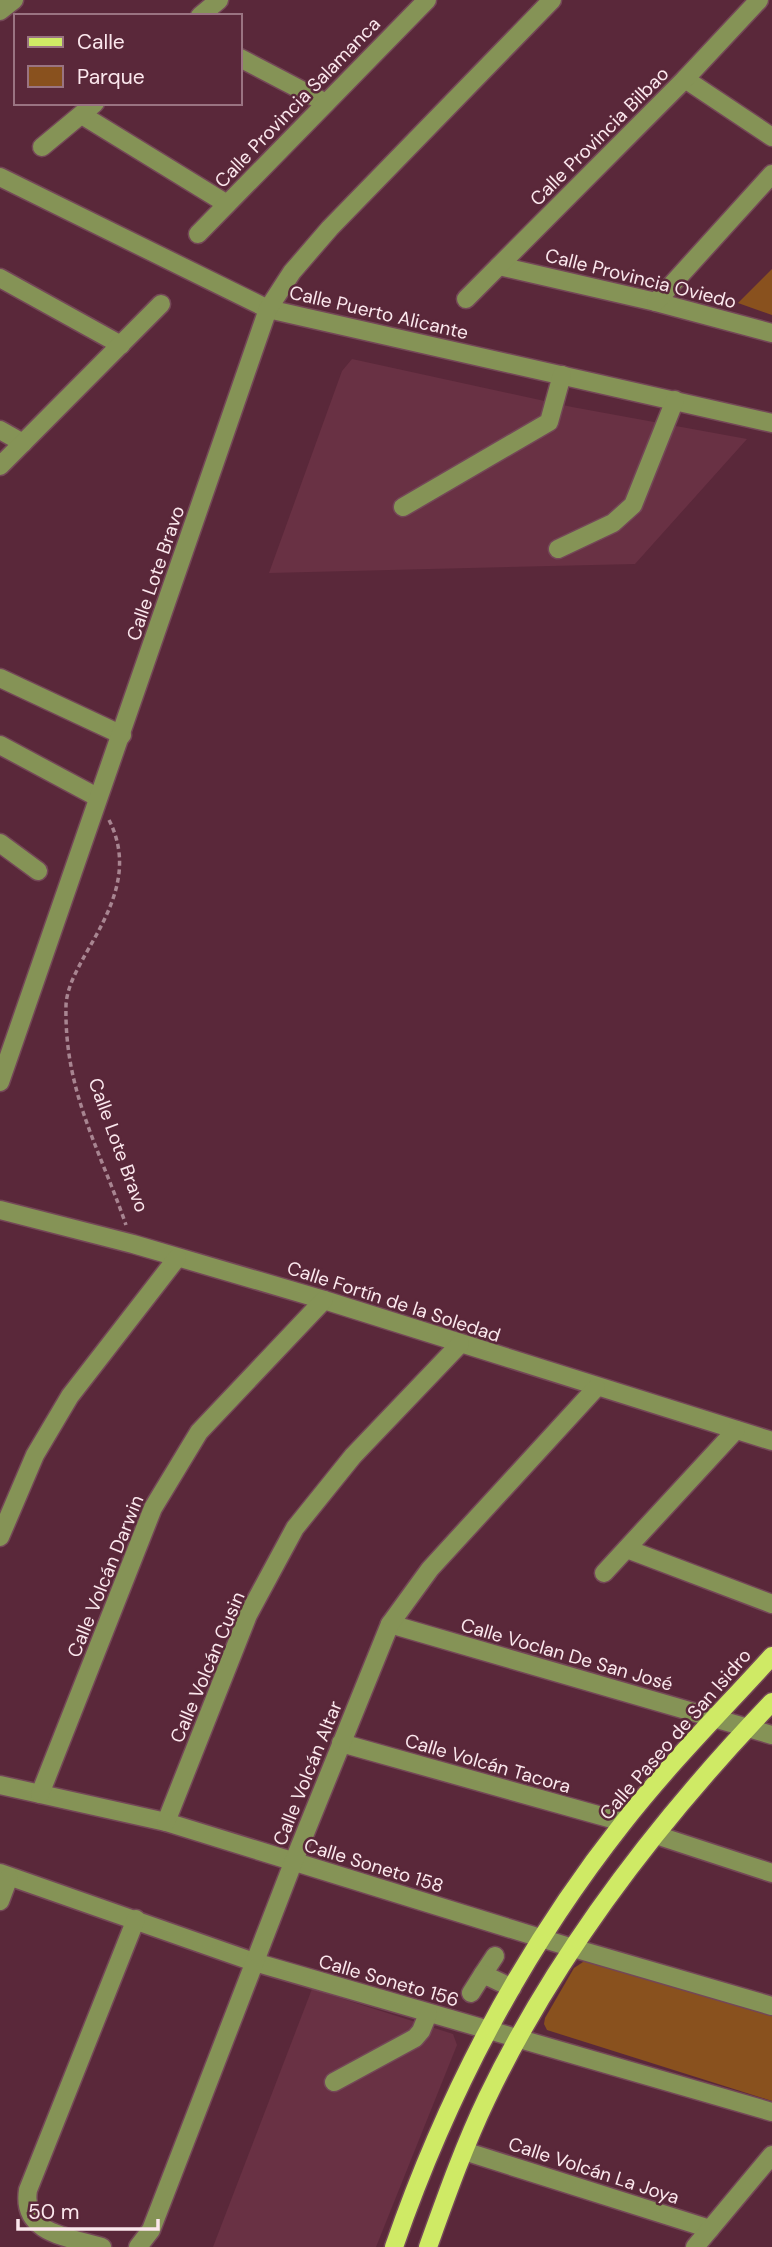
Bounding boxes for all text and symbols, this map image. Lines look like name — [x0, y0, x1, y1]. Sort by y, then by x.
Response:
street label: Calle Provincia Salamanca — [209, 12, 386, 193]
legend — [14, 14, 242, 105]
text: Calle — [77, 28, 125, 56]
street label: Calle Provincia Bilbao — [524, 61, 674, 211]
text: Parque — [77, 63, 145, 91]
street label: Calle Provincia Oviedo — [543, 243, 739, 314]
street label: Calle Puerto Alicante — [287, 280, 471, 345]
street label: Calle Lote Bravo — [121, 502, 190, 644]
street label: Calle Lote Bravo — [83, 1075, 154, 1216]
street label: Calle Fortín de la Soledad — [284, 1255, 504, 1348]
street label: Calle Volcán Darwin — [62, 1491, 149, 1661]
street label: Calle Volcán Cusin — [164, 1588, 251, 1747]
street label: Calle Voclan De San José — [458, 1612, 676, 1697]
street label: Calle Paseo de San Isidro — [594, 1643, 757, 1825]
street label: Calle Volcán Altar — [267, 1697, 348, 1849]
street label: Calle Volcán Tacora — [402, 1728, 574, 1799]
street label: Calle Soneto 158 — [301, 1832, 447, 1899]
street label: Calle Soneto 156 — [316, 1948, 462, 2012]
street label: Calle Volcán La Joya — [505, 2131, 682, 2210]
scale bar — [18, 2188, 158, 2232]
text: 50 m — [28, 2198, 79, 2226]

